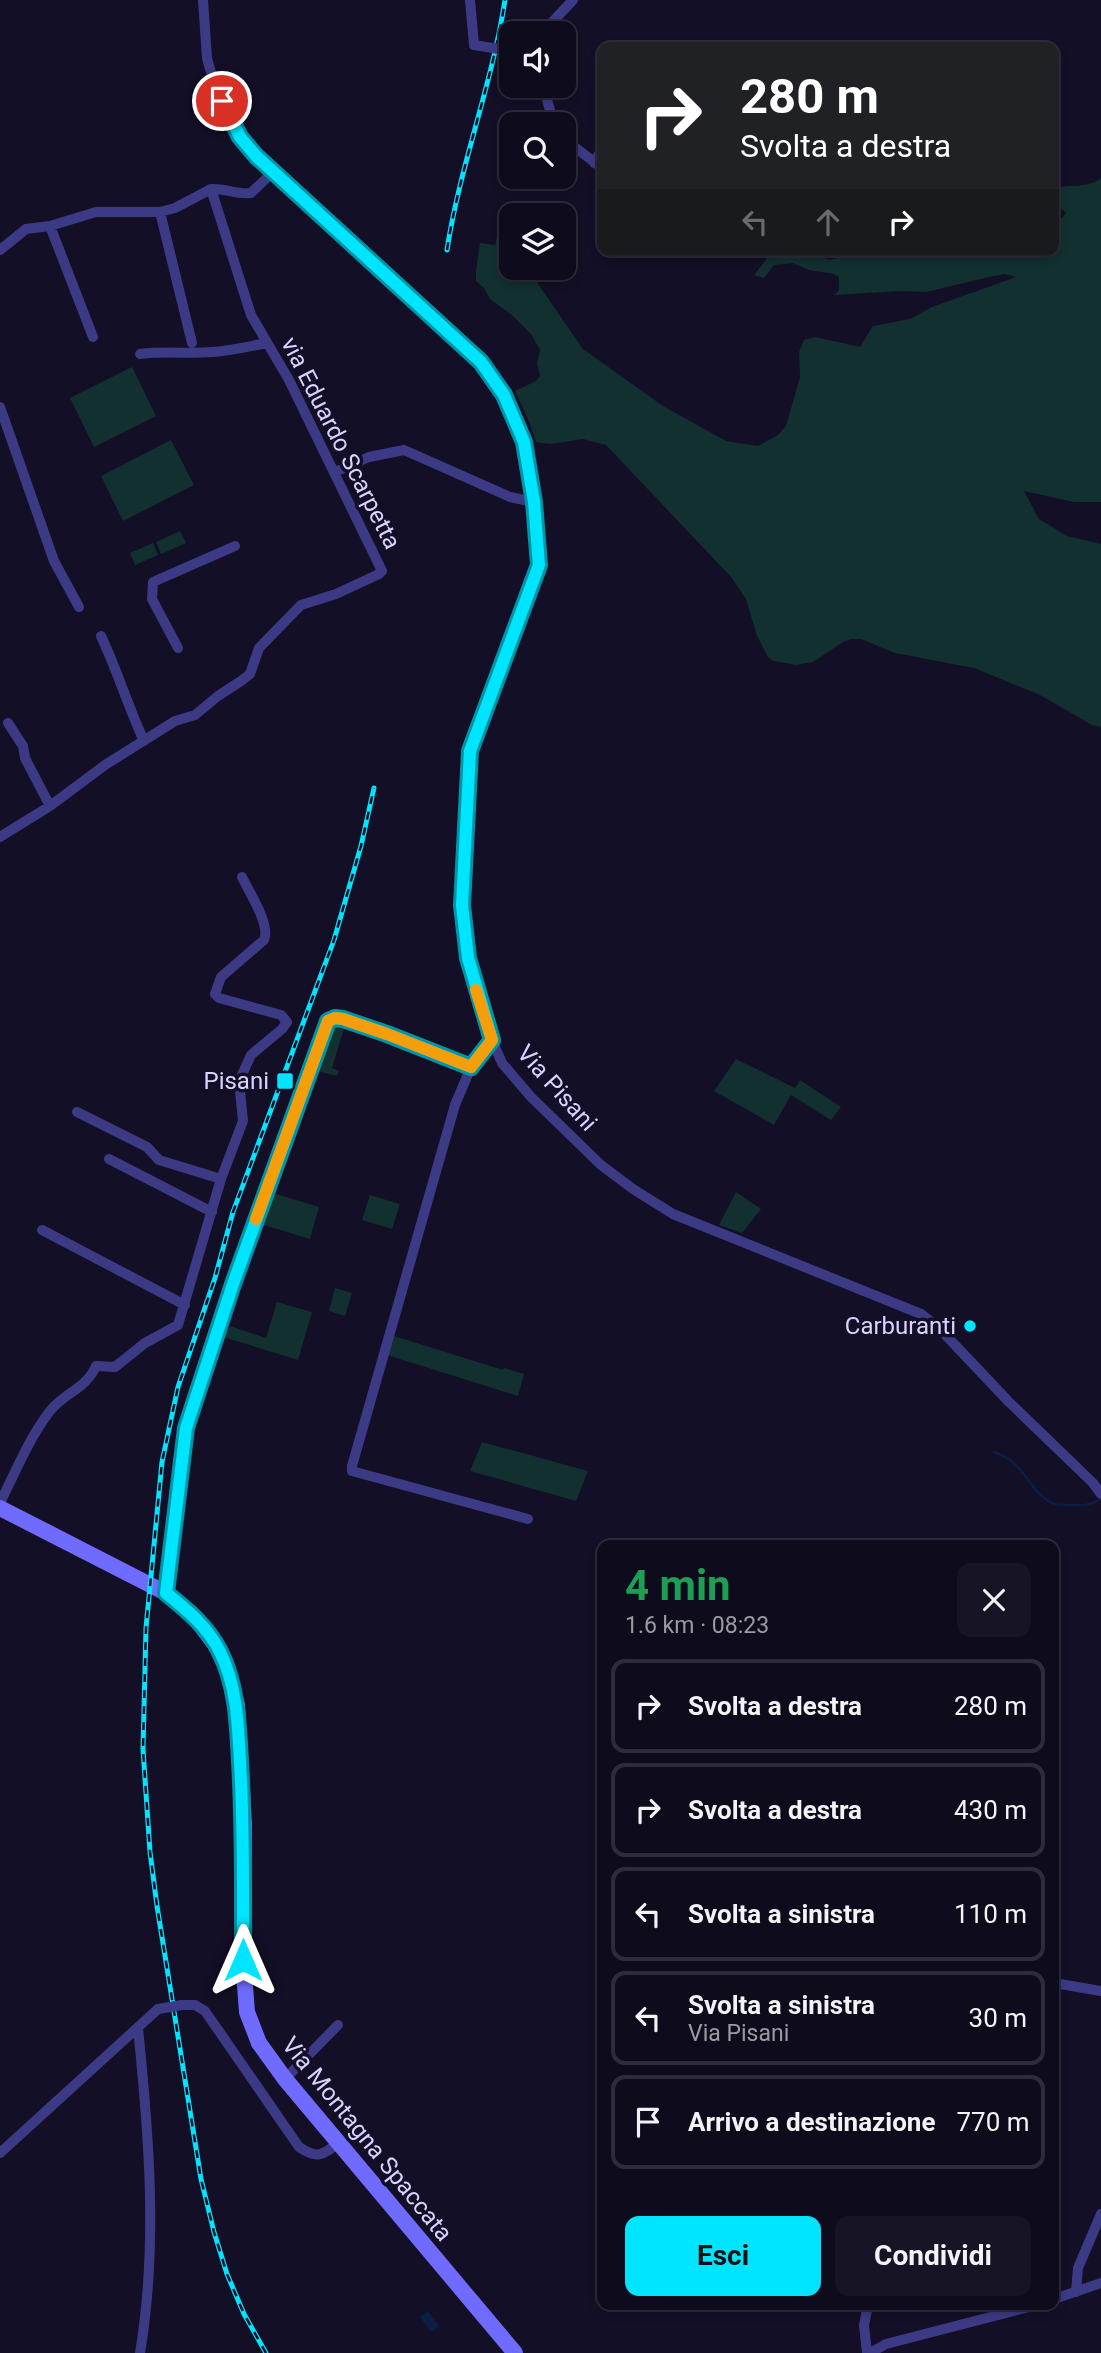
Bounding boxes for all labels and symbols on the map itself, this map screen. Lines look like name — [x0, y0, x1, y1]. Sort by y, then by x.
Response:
pin — [192, 71, 252, 131]
street label: via Eduardo Scarpetta — [275, 333, 407, 553]
street label: Via Pisani — [511, 1039, 603, 1137]
place label: Pisani — [203, 1067, 269, 1095]
marker: Pisani — [275, 1071, 295, 1091]
place label: Carburanti — [845, 1312, 956, 1340]
marker: Carburanti — [962, 1318, 978, 1334]
position arrow — [206, 1923, 280, 1997]
street label: Via Montagna Spaccata — [276, 2031, 458, 2247]

